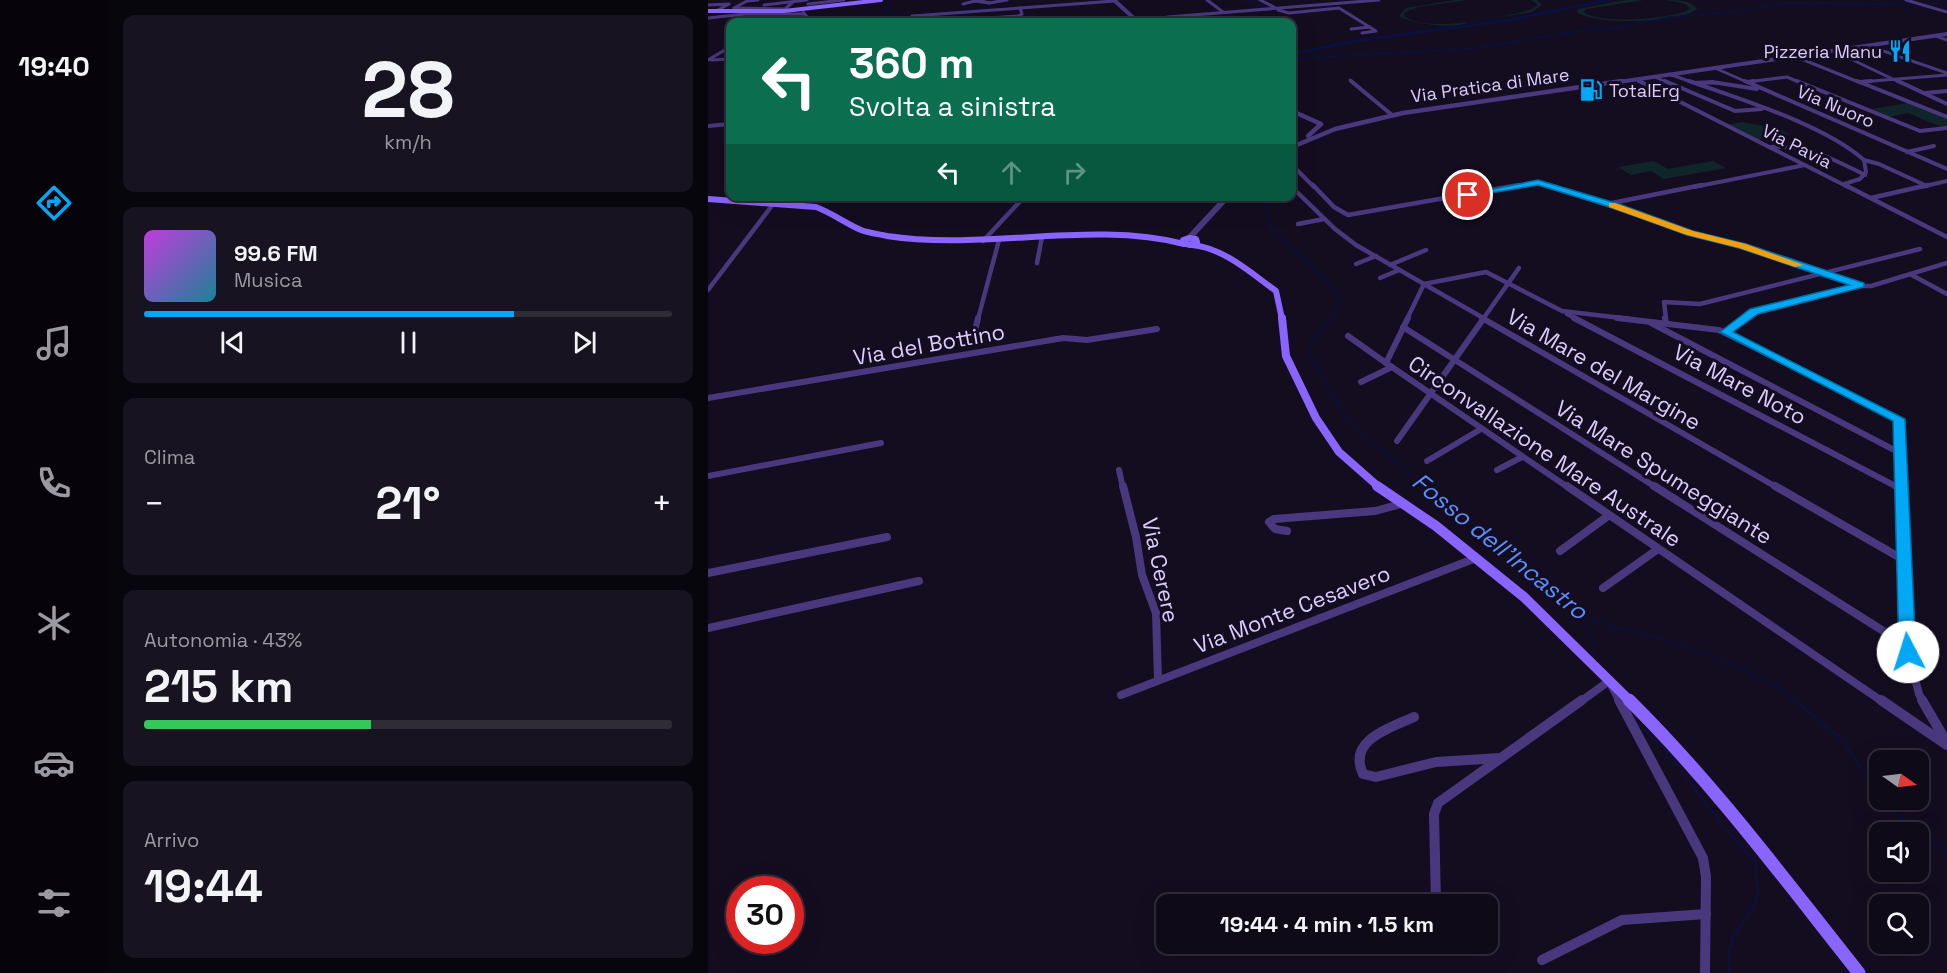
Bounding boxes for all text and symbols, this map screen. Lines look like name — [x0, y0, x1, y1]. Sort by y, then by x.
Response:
text: 360 m — [849, 37, 974, 90]
restaurant icon: Pizzeria Manu — [1887, 38, 1913, 64]
text: 28 — [361, 40, 455, 140]
place label: Pizzeria Manu — [1764, 40, 1882, 63]
icon: left — [750, 42, 828, 120]
text: 19:40 — [18, 49, 90, 84]
street label: Via Pratica di Mare — [1409, 62, 1571, 108]
fuel station icon: TotalErg — [1578, 77, 1604, 103]
place label: TotalErg — [1609, 79, 1680, 102]
street label: Via Nuoro — [1794, 79, 1878, 133]
text: Svolta a sinistra — [849, 89, 1056, 124]
street label: Via Pavia — [1758, 119, 1836, 173]
text: km/h — [384, 129, 432, 155]
icon: left — [932, 156, 965, 189]
icon: ahead — [995, 156, 1028, 189]
icon: right — [1058, 156, 1091, 189]
pin — [1442, 169, 1493, 220]
icon: arrive — [1451, 178, 1484, 211]
icon: directions — [33, 182, 75, 224]
text: 99.6 FM — [234, 239, 318, 267]
text: Musica — [234, 267, 302, 293]
street label: Via Mare del Margine — [1502, 302, 1706, 436]
street label: Via del Bottino — [851, 317, 1007, 371]
icon: music — [33, 322, 75, 364]
icon: previous — [216, 326, 249, 359]
icon: pause — [392, 326, 425, 359]
icon: next — [568, 326, 601, 359]
street label: Via Mare Noto — [1669, 337, 1811, 431]
street label: Circonvallazione Mare Australe — [1403, 349, 1687, 553]
street label: Via Mare Spumeggiante — [1550, 394, 1778, 550]
text: Clima — [144, 444, 195, 470]
icon: phone — [33, 462, 75, 504]
water label: Fosso dell'Incastro — [1406, 466, 1595, 627]
text: 21° — [376, 475, 440, 532]
text: − — [144, 483, 164, 525]
text: + — [652, 483, 672, 525]
street label: Via Cerere — [1136, 515, 1186, 625]
street label: Via Monte Cesavero — [1190, 559, 1394, 659]
icon: climate — [33, 602, 75, 644]
position arrow — [1876, 620, 1940, 684]
text: Autonomia · 43% — [144, 627, 302, 653]
text: 215 km — [144, 658, 293, 715]
icon: car — [33, 742, 75, 784]
north arrow — [1869, 750, 1929, 810]
map controls — [1869, 750, 1929, 954]
button: sound — [1869, 822, 1929, 882]
text: Arrivo — [144, 827, 199, 853]
text: 19:44 — [144, 858, 263, 915]
speed limit sign: 30 — [726, 876, 804, 954]
icon: filters — [33, 882, 75, 924]
button: search — [1869, 894, 1929, 954]
text: 19:44 · 4 min · 1.5 km — [1220, 910, 1434, 938]

